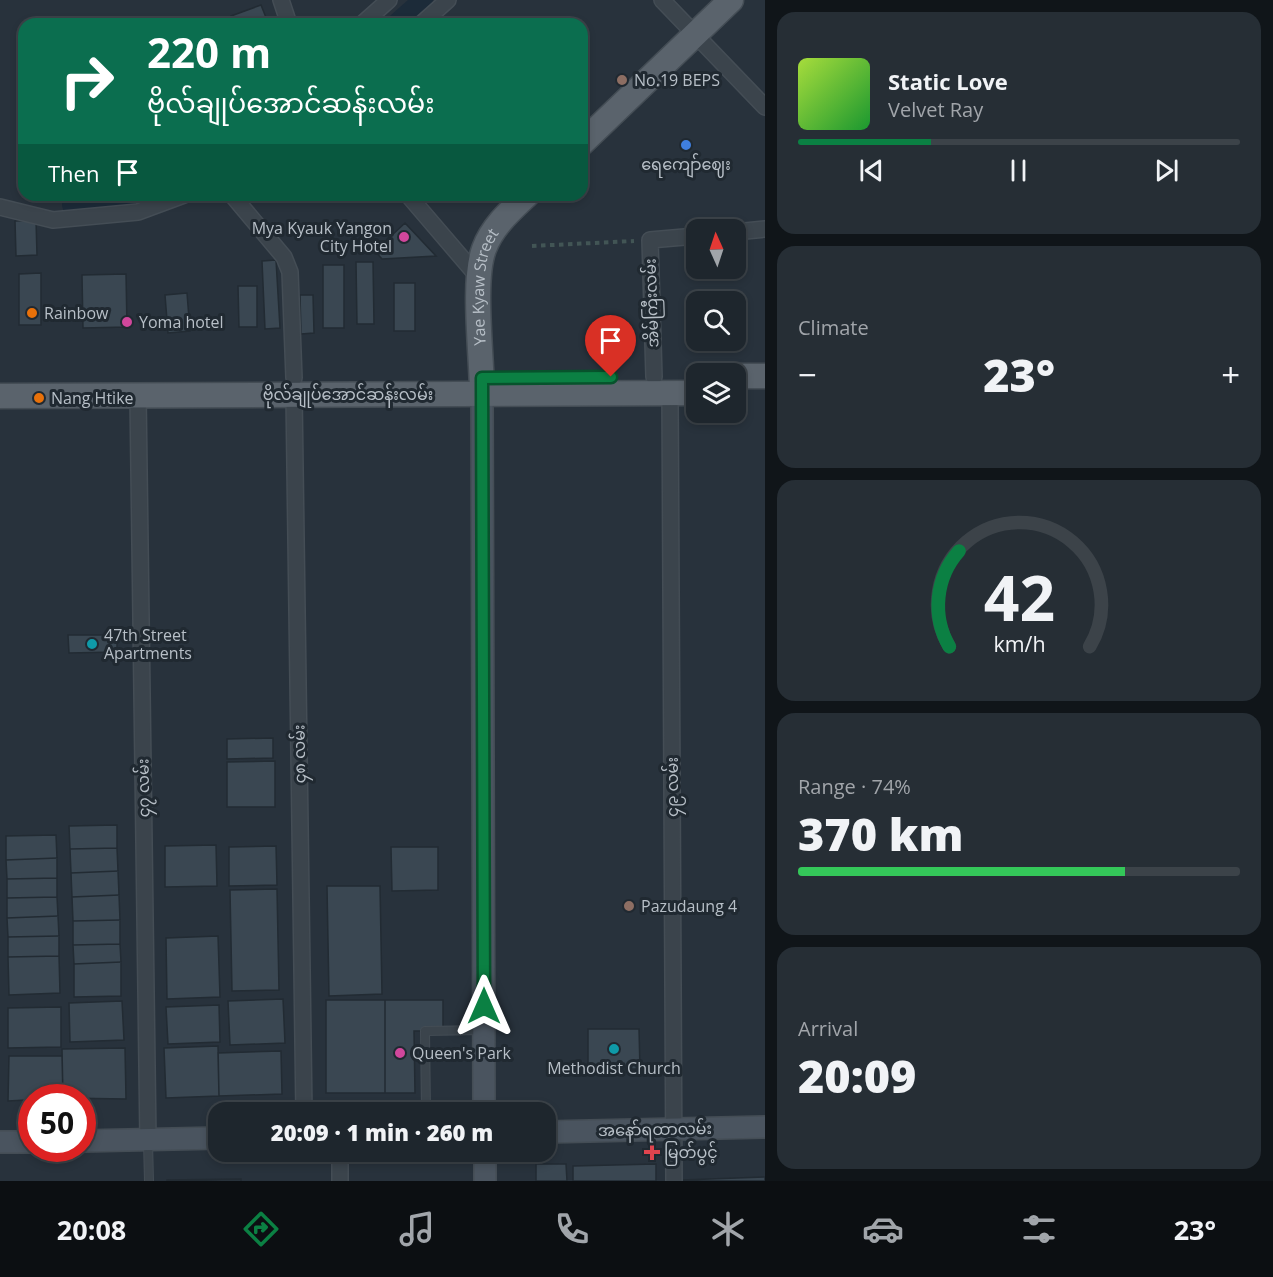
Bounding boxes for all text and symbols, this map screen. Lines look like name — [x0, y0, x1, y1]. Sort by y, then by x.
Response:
text: 220 m — [147, 23, 271, 80]
icon: right — [48, 42, 126, 120]
text: Static Love — [888, 66, 1008, 96]
place label: No.19 BEPS — [634, 69, 720, 91]
marker: No.19 BEPS — [615, 73, 629, 87]
text: ဗိုလ်ချုပ်အောင်ဆန်းလမ်း — [147, 84, 435, 121]
text: Velvet Ray — [888, 96, 983, 123]
marker: ရေကျော်ဈေး — [679, 138, 693, 152]
place label: ရေကျော်ဈေး — [641, 153, 731, 178]
icon: previous — [855, 154, 888, 187]
icon: pause — [1002, 154, 1035, 187]
icon: next — [1150, 154, 1183, 187]
icon: arrive — [111, 156, 144, 189]
text: Then — [48, 158, 99, 188]
place label: Mya Kyauk Yangon City Hotel — [252, 217, 392, 257]
north arrow — [686, 219, 746, 279]
map controls — [686, 219, 746, 423]
street label: Yae Kyaw Street — [467, 223, 504, 346]
marker: Mya Kyauk Yangon City Hotel — [397, 230, 411, 244]
street label: အိမ်ကြီးလမ်း — [638, 258, 667, 348]
button: search — [686, 291, 746, 351]
place label: Rainbow — [44, 302, 109, 324]
marker: Rainbow — [25, 306, 39, 320]
place label: Yoma hotel — [139, 311, 224, 333]
text: Climate — [798, 314, 869, 341]
marker: Yoma hotel — [120, 315, 134, 329]
pin — [585, 315, 636, 377]
icon: arrive — [594, 324, 627, 357]
text: 23° — [983, 344, 1055, 405]
text: − — [798, 352, 817, 397]
text: + — [1221, 352, 1240, 397]
button: layers — [686, 363, 746, 423]
street label: ဗိုလ်ချုပ်အောင်ဆန်းလမ်း — [263, 383, 433, 409]
place label: Nang Htike — [51, 387, 134, 409]
marker: Nang Htike — [32, 391, 46, 405]
text: 42 — [983, 555, 1055, 640]
place label: 47th Street Apartments — [104, 624, 192, 664]
text: km/h — [993, 630, 1045, 659]
marker: 47th Street Apartments — [85, 637, 99, 651]
street label: ၄၈ လမ်း — [287, 724, 314, 784]
street label: ၄၉ လမ်း — [661, 757, 686, 817]
street label: ၄၇ လမ်း — [131, 758, 158, 818]
text: Range · 74% — [798, 773, 911, 800]
text: 370 km — [798, 803, 963, 864]
place label: Pazudaung 4 — [641, 895, 737, 917]
marker: Pazudaung 4 — [622, 899, 636, 913]
position arrow — [452, 974, 516, 1038]
text: Arrival — [798, 1015, 858, 1042]
place label: Queen's Park — [412, 1042, 511, 1064]
marker: Methodist Church — [607, 1042, 621, 1056]
text: 20:09 — [798, 1045, 916, 1106]
marker: Queen's Park — [393, 1046, 407, 1060]
place label: Methodist Church — [547, 1057, 681, 1079]
speed limit sign: 50 — [18, 1084, 96, 1162]
text: 20:09 · 1 min · 260 m — [271, 1117, 493, 1147]
street label: အနော်ရထာလမ်း — [598, 1117, 712, 1144]
place label: မြတ်ပွင့် — [664, 1141, 718, 1166]
marker: မြတ်ပွင့် — [645, 1145, 659, 1159]
icon: directions — [240, 1208, 282, 1250]
icon: music — [396, 1208, 438, 1250]
icon: phone — [551, 1208, 593, 1250]
icon: climate — [707, 1208, 749, 1250]
icon: car — [862, 1208, 904, 1250]
icon: filters — [1018, 1208, 1060, 1250]
text: 20:08 — [57, 1211, 126, 1248]
text: 23° — [1174, 1211, 1216, 1248]

